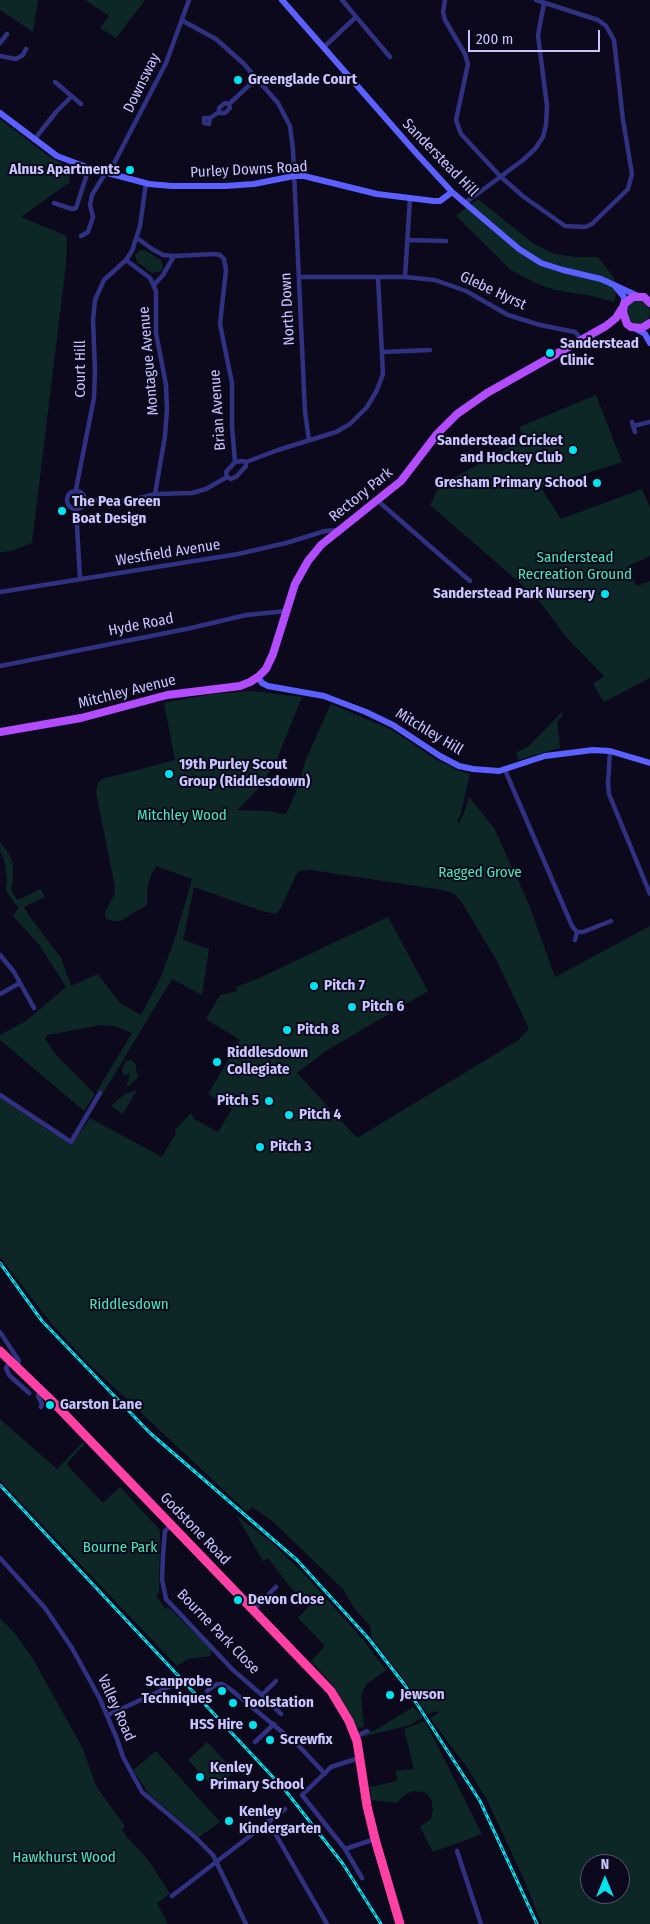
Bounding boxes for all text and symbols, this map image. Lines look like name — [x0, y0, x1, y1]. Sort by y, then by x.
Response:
scale bar — [470, 20, 602, 52]
text: 200 m — [476, 30, 513, 48]
street label: Downsway — [120, 50, 164, 116]
place label: Greenglade Court — [248, 71, 357, 89]
marker: Greenglade Court — [232, 74, 244, 86]
street label: Sanderstead Hill — [398, 115, 482, 201]
street label: Purley Downs Road — [190, 158, 308, 182]
place label: Alnus Apartments — [9, 161, 120, 179]
marker: Alnus Apartments — [124, 164, 136, 176]
street label: Glebe Hyrst — [457, 268, 529, 314]
street label: North Down — [277, 272, 299, 346]
street label: Montague Avenue — [135, 306, 163, 416]
place label: Sanderstead Clinic — [560, 335, 639, 370]
street label: Court Hill — [72, 340, 90, 398]
marker: Sanderstead Clinic — [544, 347, 556, 359]
street label: Brian Avenue — [206, 369, 230, 451]
place label: Sanderstead Cricket and Hockey Club — [437, 432, 563, 467]
marker: Sanderstead Cricket and Hockey Club — [567, 444, 579, 456]
street label: Rectory Park — [326, 464, 396, 526]
place label: Gresham Primary School — [435, 474, 587, 492]
marker: Gresham Primary School — [591, 477, 603, 489]
place label: The Pea Green Boat Design — [72, 493, 161, 528]
marker: The Pea Green Boat Design — [56, 505, 68, 517]
street label: Westfield Avenue — [114, 536, 222, 570]
park label: Sanderstead Recreation Ground — [518, 549, 632, 584]
place label: Sanderstead Park Nursery — [433, 585, 595, 603]
marker: Sanderstead Park Nursery — [599, 588, 611, 600]
street label: Hyde Road — [107, 610, 175, 640]
street label: Mitchley Avenue — [76, 671, 178, 713]
street label: Mitchley Hill — [392, 705, 466, 759]
place label: 19th Purley Scout Group (Riddlesdown) — [179, 756, 310, 791]
marker: 19th Purley Scout Group (Riddlesdown) — [163, 768, 175, 780]
park label: Mitchley Wood — [137, 807, 227, 825]
park label: Ragged Grove — [438, 864, 522, 882]
place label: Pitch 7 — [324, 977, 365, 995]
marker: Pitch 7 — [308, 980, 320, 992]
place label: Pitch 6 — [362, 998, 404, 1016]
marker: Pitch 6 — [346, 1001, 358, 1013]
place label: Pitch 8 — [297, 1021, 339, 1039]
marker: Pitch 8 — [281, 1024, 293, 1036]
place label: Riddlesdown Collegiate — [227, 1044, 308, 1079]
marker: Riddlesdown Collegiate — [211, 1056, 223, 1068]
place label: Pitch 5 — [217, 1092, 259, 1110]
marker: Pitch 5 — [263, 1095, 275, 1107]
place label: Pitch 4 — [299, 1106, 341, 1124]
marker: Pitch 4 — [283, 1109, 295, 1121]
place label: Pitch 3 — [270, 1138, 312, 1156]
marker: Pitch 3 — [254, 1141, 266, 1153]
park label: Riddlesdown — [89, 1296, 169, 1314]
place label: Garston Lane — [60, 1396, 142, 1414]
marker: Garston Lane — [44, 1399, 56, 1411]
street label: Godstone Road — [156, 1489, 234, 1569]
park label: Bourne Park — [83, 1539, 157, 1557]
street label: Bourne Park Close — [173, 1586, 263, 1678]
place label: Devon Close — [248, 1591, 324, 1609]
marker: Devon Close — [232, 1594, 244, 1606]
street label: Valley Road — [93, 1672, 139, 1744]
place label: Scanprobe Techniques — [142, 1673, 212, 1708]
marker: Scanprobe Techniques — [216, 1685, 228, 1697]
place label: Jewson — [400, 1686, 445, 1704]
marker: Jewson — [384, 1689, 396, 1701]
place label: Toolstation — [243, 1694, 314, 1712]
marker: Toolstation — [227, 1697, 239, 1709]
place label: HSS Hire — [190, 1716, 243, 1734]
marker: HSS Hire — [247, 1719, 259, 1731]
place label: Screwfix — [280, 1731, 333, 1749]
marker: Screwfix — [264, 1734, 276, 1746]
place label: Kenley Primary School — [210, 1759, 304, 1794]
marker: Kenley Primary School — [194, 1771, 206, 1783]
place label: Kenley Kindergarten — [239, 1803, 321, 1838]
marker: Kenley Kindergarten — [223, 1815, 235, 1827]
park label: Hawkhurst Wood — [12, 1849, 116, 1867]
north arrow — [580, 1854, 630, 1904]
text: N — [601, 1856, 609, 1873]

